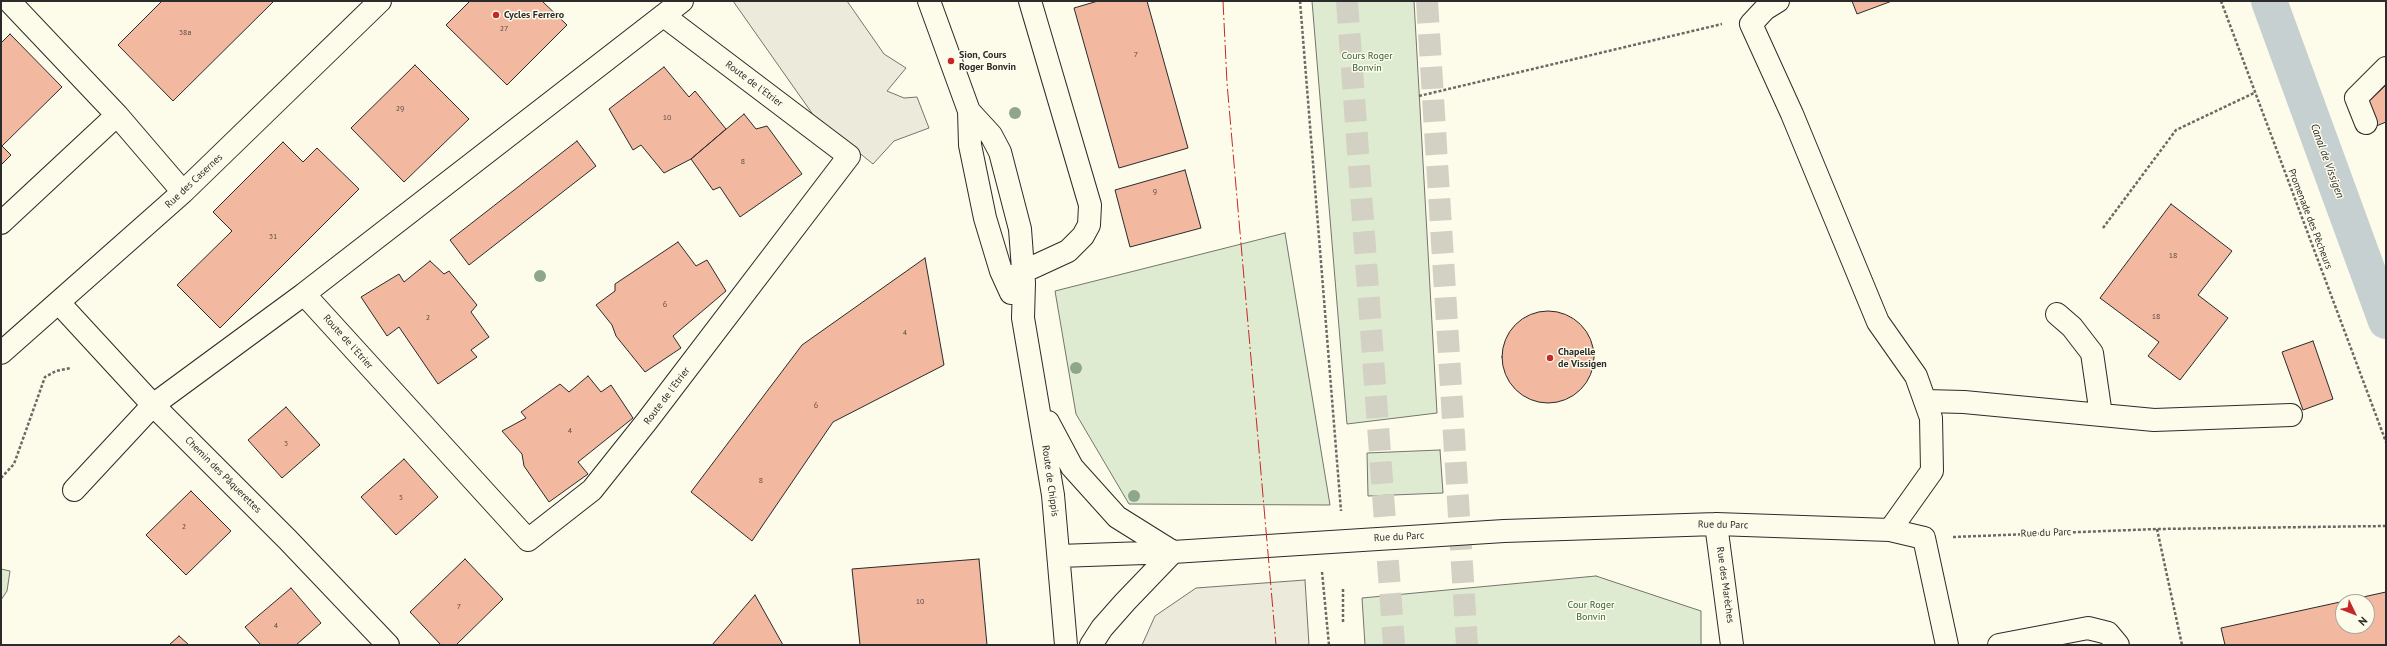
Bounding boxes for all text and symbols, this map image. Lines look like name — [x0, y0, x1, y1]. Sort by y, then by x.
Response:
place label: Cycles Ferrero — [504, 9, 564, 21]
marker: Cycles Ferrero — [491, 10, 501, 20]
house number: 27 — [500, 24, 508, 34]
house number: 38a — [179, 28, 191, 38]
place label: Sion, Cours Roger Bonvin — [959, 49, 1016, 72]
house number: 7 — [1134, 50, 1138, 60]
park label: Cours Roger Bonvin — [1341, 50, 1393, 74]
marker: Sion, Cours Roger Bonvin — [946, 56, 956, 66]
street label: Route de l'Etrier — [723, 59, 785, 109]
house number: 29 — [396, 104, 404, 114]
house number: 10 — [663, 113, 671, 123]
water label: Canal de Vissigen — [2307, 122, 2347, 200]
street label: Rue des Casernes — [163, 151, 225, 211]
house number: 8 — [741, 157, 745, 167]
street label: Promenade des Pêcheurs — [2285, 167, 2335, 271]
house number: 9 — [1153, 187, 1157, 197]
house number: 31 — [269, 232, 277, 242]
house number: 18 — [2169, 251, 2177, 261]
house number: 6 — [663, 300, 667, 310]
street label: Route de l'Etrier — [321, 312, 375, 372]
house number: 18 — [2152, 312, 2160, 322]
house number: 2 — [426, 313, 430, 323]
house number: 4 — [903, 328, 907, 338]
place label: Chapelle de Vissigen — [1558, 346, 1607, 370]
marker: Chapelle de Vissigen — [1545, 353, 1555, 363]
street label: Route de l'Etrier — [642, 365, 692, 427]
house number: 6 — [814, 401, 818, 411]
house number: 4 — [568, 426, 572, 436]
street label: Chemin des Pâquerettes — [182, 434, 264, 516]
house number: 3 — [284, 439, 288, 449]
street label: Route de Chippis — [1039, 445, 1061, 517]
house number: 8 — [759, 476, 763, 486]
house number: 5 — [399, 493, 403, 503]
street label: Rue du Parc — [1698, 519, 1748, 531]
house number: 2 — [182, 522, 186, 532]
street label: Rue du Parc — [2021, 526, 2071, 540]
street label: Rue du Parc — [1373, 530, 1425, 544]
street label: Rue des Marèches — [1714, 546, 1736, 624]
north arrow — [2335, 594, 2375, 634]
house number: 10 — [916, 597, 924, 607]
park label: Cour Roger Bonvin — [1568, 599, 1614, 622]
house number: 7 — [457, 602, 461, 612]
text: N — [2355, 614, 2371, 629]
house number: 4 — [274, 621, 278, 631]

